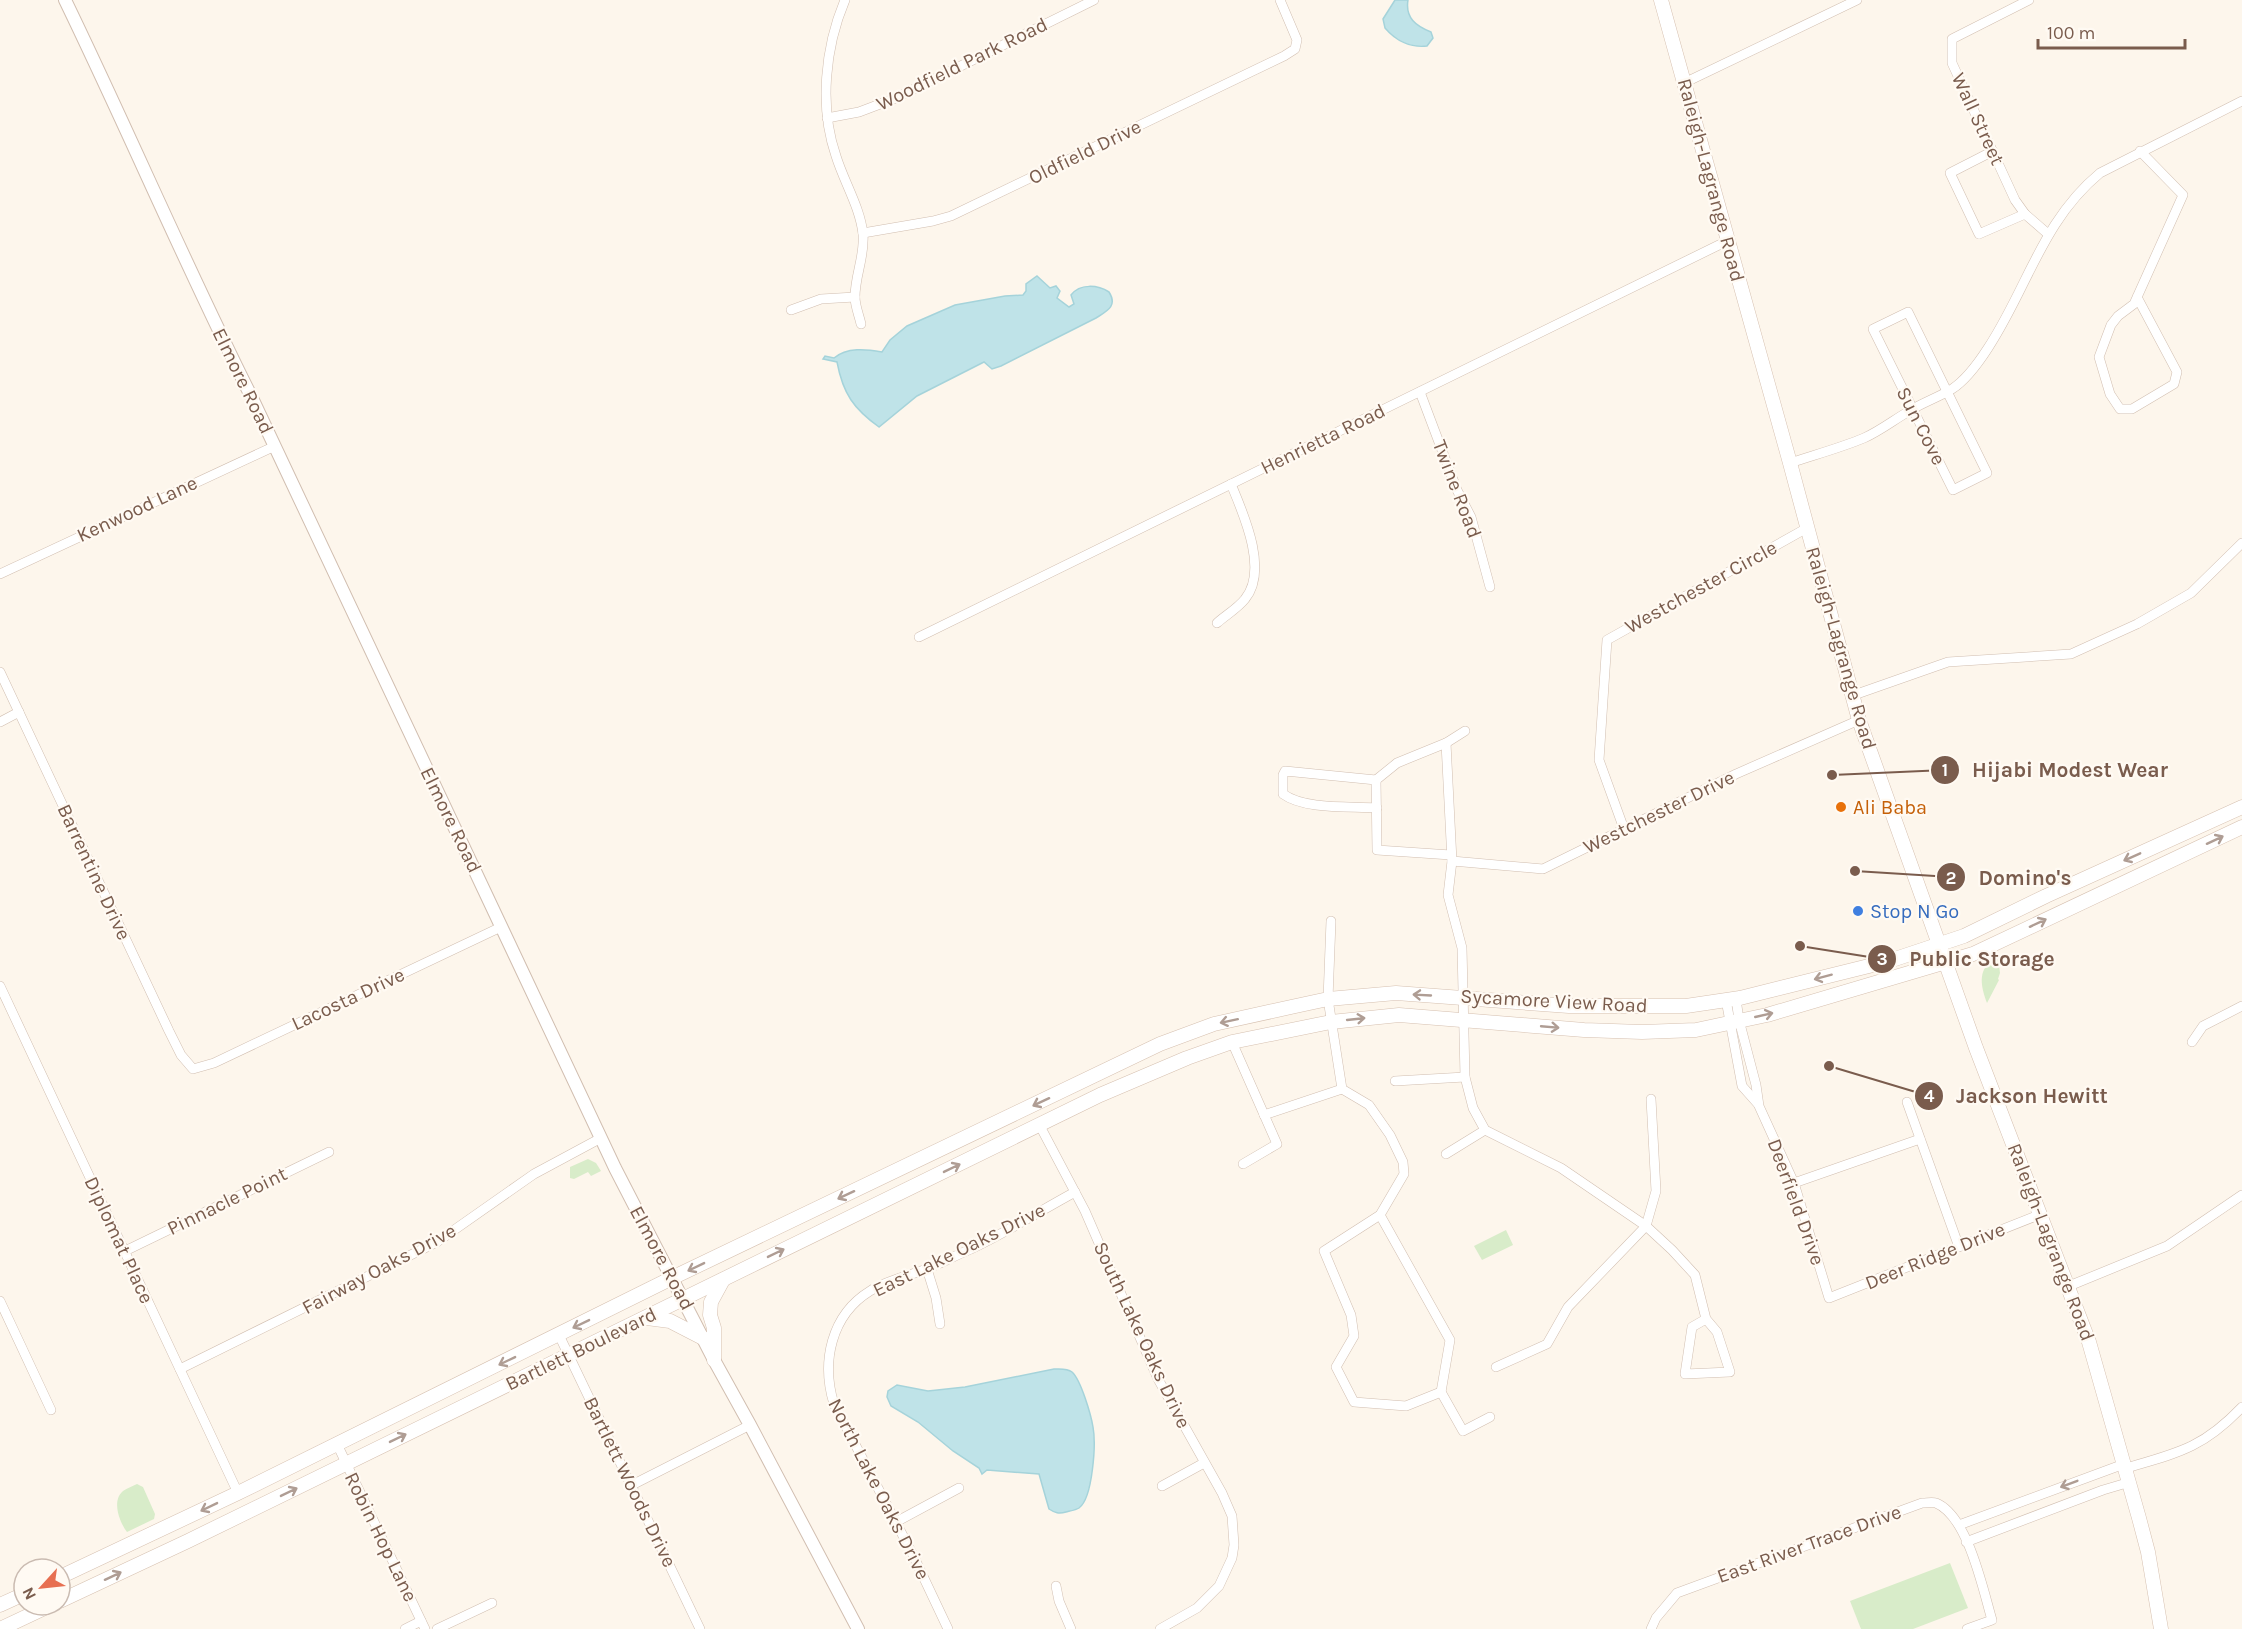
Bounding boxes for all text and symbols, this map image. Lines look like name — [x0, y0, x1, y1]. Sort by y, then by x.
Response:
scale bar — [2038, 12, 2185, 50]
street label: Woodfield Park Road — [873, 13, 1051, 115]
text: 100 m — [2047, 22, 2095, 44]
street label: Wall Street — [1947, 69, 2010, 169]
street label: Raleigh-Lagrange Road — [1673, 76, 1749, 284]
street label: Oldfield Drive — [1025, 115, 1145, 189]
street label: Elmore Road — [208, 324, 278, 438]
street label: Sun Cove — [1892, 383, 1950, 469]
street label: Henrietta Road — [1257, 399, 1389, 479]
street label: Twine Road — [1428, 437, 1486, 541]
street label: Kenwood Lane — [73, 471, 201, 547]
street label: Westchester Circle — [1621, 536, 1781, 638]
street label: Raleigh-Lagrange Road — [1801, 544, 1881, 752]
callout: Hijabi Modest Wear — [1930, 750, 2180, 789]
text: Hijabi Modest Wear — [1972, 758, 2169, 782]
text: 1 — [1942, 759, 1948, 781]
street label: Elmore Road — [416, 763, 486, 877]
street label: Westchester Drive — [1580, 765, 1738, 859]
place label: Ali Baba — [1853, 796, 1927, 819]
street label: Barrentine Drive — [52, 800, 136, 944]
marker: Ali Baba — [1834, 800, 1848, 814]
one-way arrow — [2205, 833, 2223, 845]
one-way arrow — [2123, 852, 2141, 864]
callout: Domino's — [1936, 858, 2083, 897]
text: Domino's — [1979, 866, 2071, 890]
text: 2 — [1946, 867, 1956, 889]
place label: Stop N Go — [1870, 900, 1959, 923]
marker: Stop N Go — [1851, 904, 1865, 918]
one-way arrow — [2029, 916, 2047, 928]
callout: Public Storage — [1867, 939, 2066, 978]
text: Public Storage — [1909, 947, 2055, 971]
text: 3 — [1876, 948, 1888, 970]
street label: Lacosta Drive — [288, 963, 408, 1035]
one-way arrow — [1814, 972, 1833, 984]
street label: Sycamore View Road — [1460, 985, 1648, 1017]
one-way arrow — [1412, 989, 1432, 1000]
one-way arrow — [1755, 1008, 1774, 1020]
one-way arrow — [1346, 1013, 1366, 1024]
one-way arrow — [1220, 1016, 1240, 1027]
one-way arrow — [1540, 1022, 1560, 1033]
callout: Jackson Hewitt — [1914, 1077, 2119, 1116]
text: Jackson Hewitt — [1956, 1084, 2108, 1108]
text: 4 — [1924, 1085, 1935, 1107]
one-way arrow — [1033, 1096, 1051, 1108]
street label: Deerfield Drive — [1762, 1136, 1830, 1268]
street label: Raleigh-Lagrange Road — [2003, 1140, 2099, 1344]
street label: Pinnacle Point — [163, 1162, 291, 1240]
one-way arrow — [943, 1162, 961, 1174]
street label: Diplomat Place — [79, 1173, 159, 1307]
one-way arrow — [838, 1190, 856, 1201]
street label: East Lake Oaks Drive — [869, 1198, 1049, 1302]
street label: Elmore Road — [625, 1202, 699, 1314]
street label: Deer Ridge Drive — [1862, 1217, 2008, 1295]
street label: Fairway Oaks Drive — [298, 1219, 460, 1319]
street label: South Lake Oaks Drive — [1089, 1238, 1195, 1432]
one-way arrow — [767, 1247, 785, 1259]
one-way arrow — [687, 1262, 705, 1274]
street label: Bartlett Boulevard — [502, 1302, 660, 1396]
one-way arrow — [573, 1319, 591, 1331]
one-way arrow — [498, 1356, 516, 1367]
street label: Bartlett Woods Drive — [579, 1393, 681, 1571]
street label: North Lake Oaks Drive — [823, 1395, 935, 1583]
one-way arrow — [389, 1432, 407, 1443]
street label: Robin Hop Lane — [340, 1468, 422, 1606]
one-way arrow — [2061, 1479, 2079, 1490]
one-way arrow — [280, 1486, 297, 1498]
street label: East River Trace Drive — [1714, 1500, 1904, 1588]
one-way arrow — [200, 1502, 218, 1514]
north arrow — [12, 1557, 72, 1617]
one-way arrow — [104, 1570, 122, 1581]
text: N — [18, 1584, 40, 1603]

